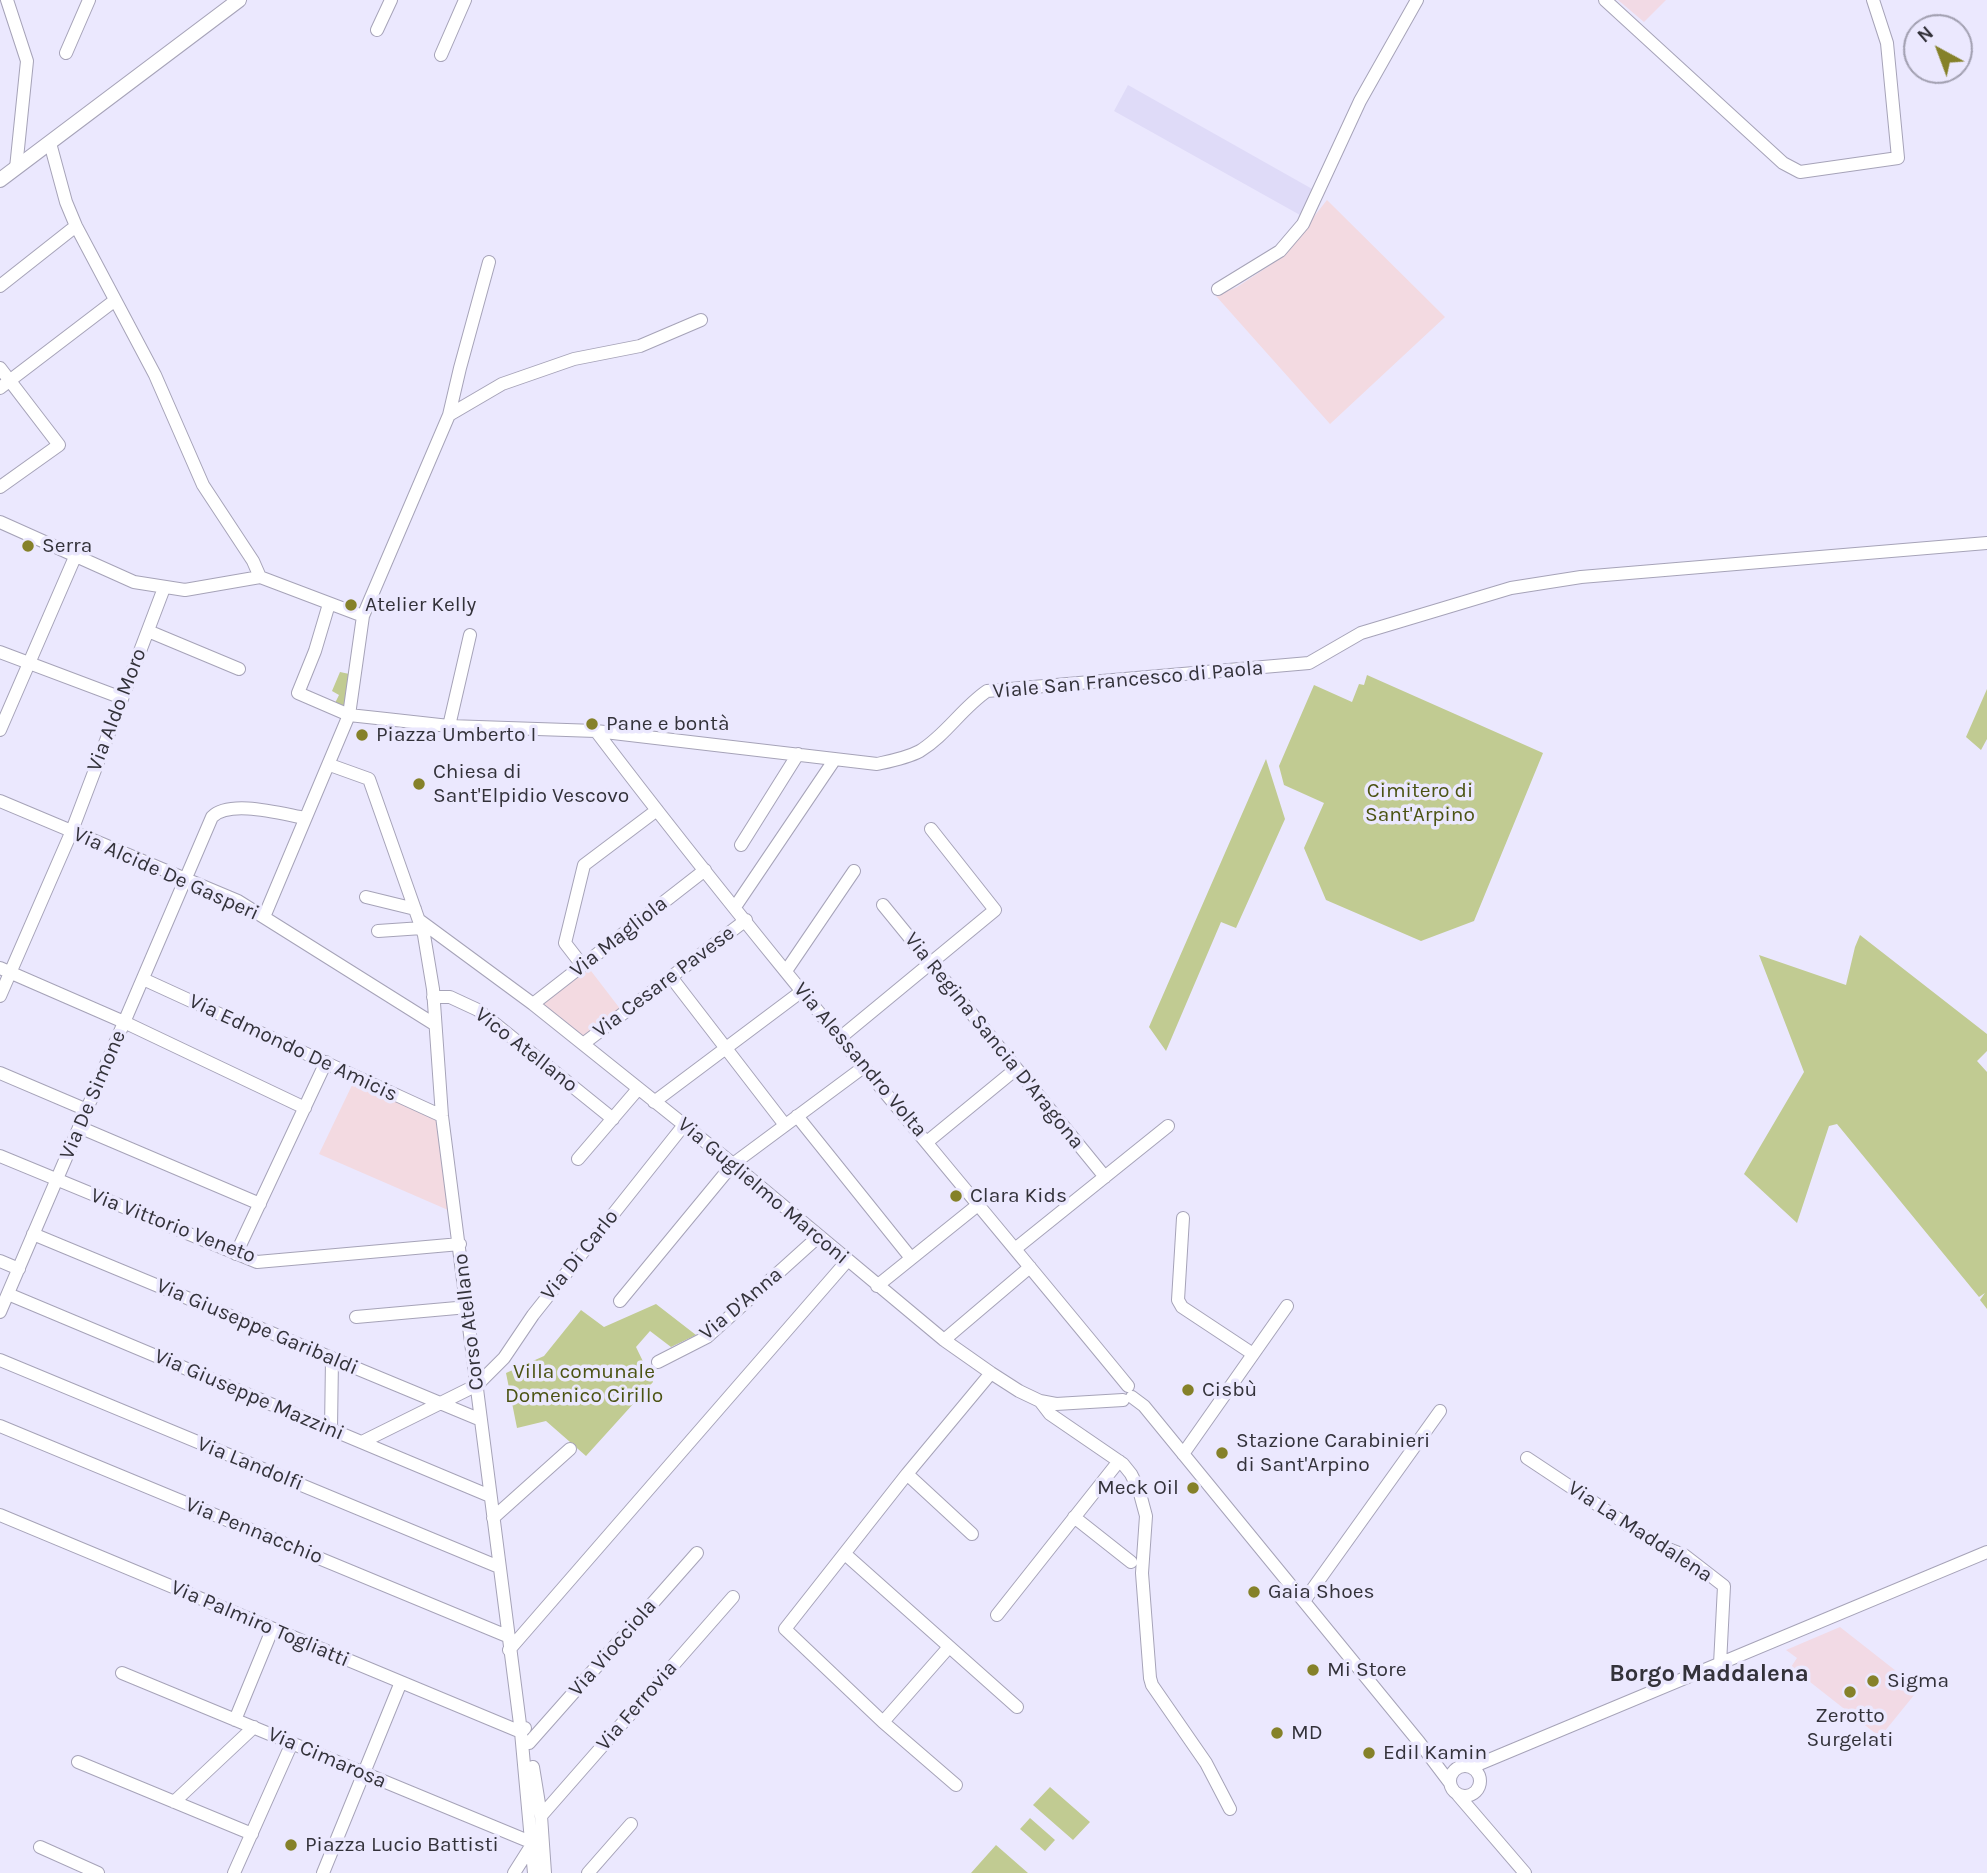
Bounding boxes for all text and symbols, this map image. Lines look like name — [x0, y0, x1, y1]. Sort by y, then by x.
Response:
north arrow — [1903, 14, 1973, 84]
text: N — [1913, 22, 1938, 47]
place label: Serra — [42, 533, 92, 559]
marker: Serra — [20, 538, 36, 554]
place label: Atelier Kelly — [365, 592, 476, 618]
marker: Atelier Kelly — [343, 597, 359, 613]
street label: Via Aldo Moro — [82, 645, 152, 775]
street label: Viale San Francesco di Paola — [992, 656, 1264, 704]
place label: Pane e bontà — [606, 711, 729, 737]
marker: Pane e bontà — [584, 716, 600, 732]
place label: Piazza Umberto I — [376, 722, 536, 748]
marker: Piazza Umberto I — [354, 727, 370, 743]
place label: Chiesa di Sant'Elpidio Vescovo — [433, 759, 629, 809]
marker: Chiesa di Sant'Elpidio Vescovo — [411, 776, 427, 792]
park label: Cimitero di Sant'Arpino — [1365, 778, 1475, 828]
street label: Via Alcide De Gasperi — [69, 822, 263, 926]
street label: Via Magliola — [565, 891, 673, 983]
street label: Via Cesare Pavese — [588, 921, 740, 1043]
street label: Via Regina Sancia D'Aragona — [899, 928, 1089, 1154]
street label: Via Alessandro Volta — [788, 978, 932, 1142]
street label: Via Edmondo De Amicis — [185, 989, 401, 1107]
street label: Vico Atellano — [470, 1002, 582, 1098]
street label: Via De Simone — [54, 1027, 132, 1163]
street label: Via Guglielmo Marconi — [672, 1112, 854, 1270]
street label: Via Vittorio Veneto — [87, 1183, 259, 1269]
place label: Clara Kids — [970, 1183, 1067, 1209]
marker: Clara Kids — [948, 1188, 964, 1204]
street label: Via Di Carlo — [536, 1205, 624, 1305]
street label: Corso Atellano — [448, 1252, 490, 1392]
street label: Via D'Anna — [694, 1262, 788, 1346]
street label: Via Giuseppe Garibaldi — [152, 1273, 362, 1381]
street label: Via Giuseppe Mazzini — [150, 1344, 348, 1446]
park label: Villa comunale Domenico Cirillo — [505, 1359, 663, 1409]
place label: Cisbù — [1202, 1377, 1257, 1403]
marker: Cisbù — [1180, 1382, 1196, 1398]
place label: Stazione Carabinieri di Sant'Arpino — [1236, 1428, 1430, 1478]
street label: Via Landolfi — [193, 1431, 307, 1497]
marker: Stazione Carabinieri di Sant'Arpino — [1214, 1445, 1230, 1461]
place label: Meck Oil — [1097, 1475, 1179, 1501]
street label: Via La Maddalena — [1563, 1476, 1717, 1588]
marker: Meck Oil — [1185, 1480, 1201, 1496]
street label: Via Pennacchio — [182, 1492, 326, 1570]
street label: Via Palmiro Togliatti — [167, 1575, 353, 1673]
place label: Gaia Shoes — [1268, 1579, 1375, 1605]
marker: Gaia Shoes — [1246, 1584, 1262, 1600]
street label: Via Viocciola — [564, 1594, 662, 1702]
street label: Via Ferrovia — [591, 1656, 683, 1756]
place label: Mi Store — [1327, 1657, 1406, 1683]
district label: Borgo Maddalena — [1609, 1660, 1809, 1688]
marker: Mi Store — [1305, 1662, 1321, 1678]
place label: Sigma — [1887, 1668, 1949, 1694]
marker: Sigma — [1865, 1673, 1881, 1689]
marker: Zerotto Surgelati — [1842, 1684, 1858, 1700]
place label: Zerotto Surgelati — [1807, 1703, 1893, 1753]
place label: MD — [1291, 1720, 1323, 1746]
street label: Via Cimarosa — [264, 1722, 390, 1794]
marker: MD — [1269, 1725, 1285, 1741]
place label: Edil Kamin — [1383, 1740, 1487, 1766]
marker: Edil Kamin — [1361, 1745, 1377, 1761]
place label: Piazza Lucio Battisti — [305, 1832, 499, 1858]
marker: Piazza Lucio Battisti — [283, 1837, 299, 1853]

